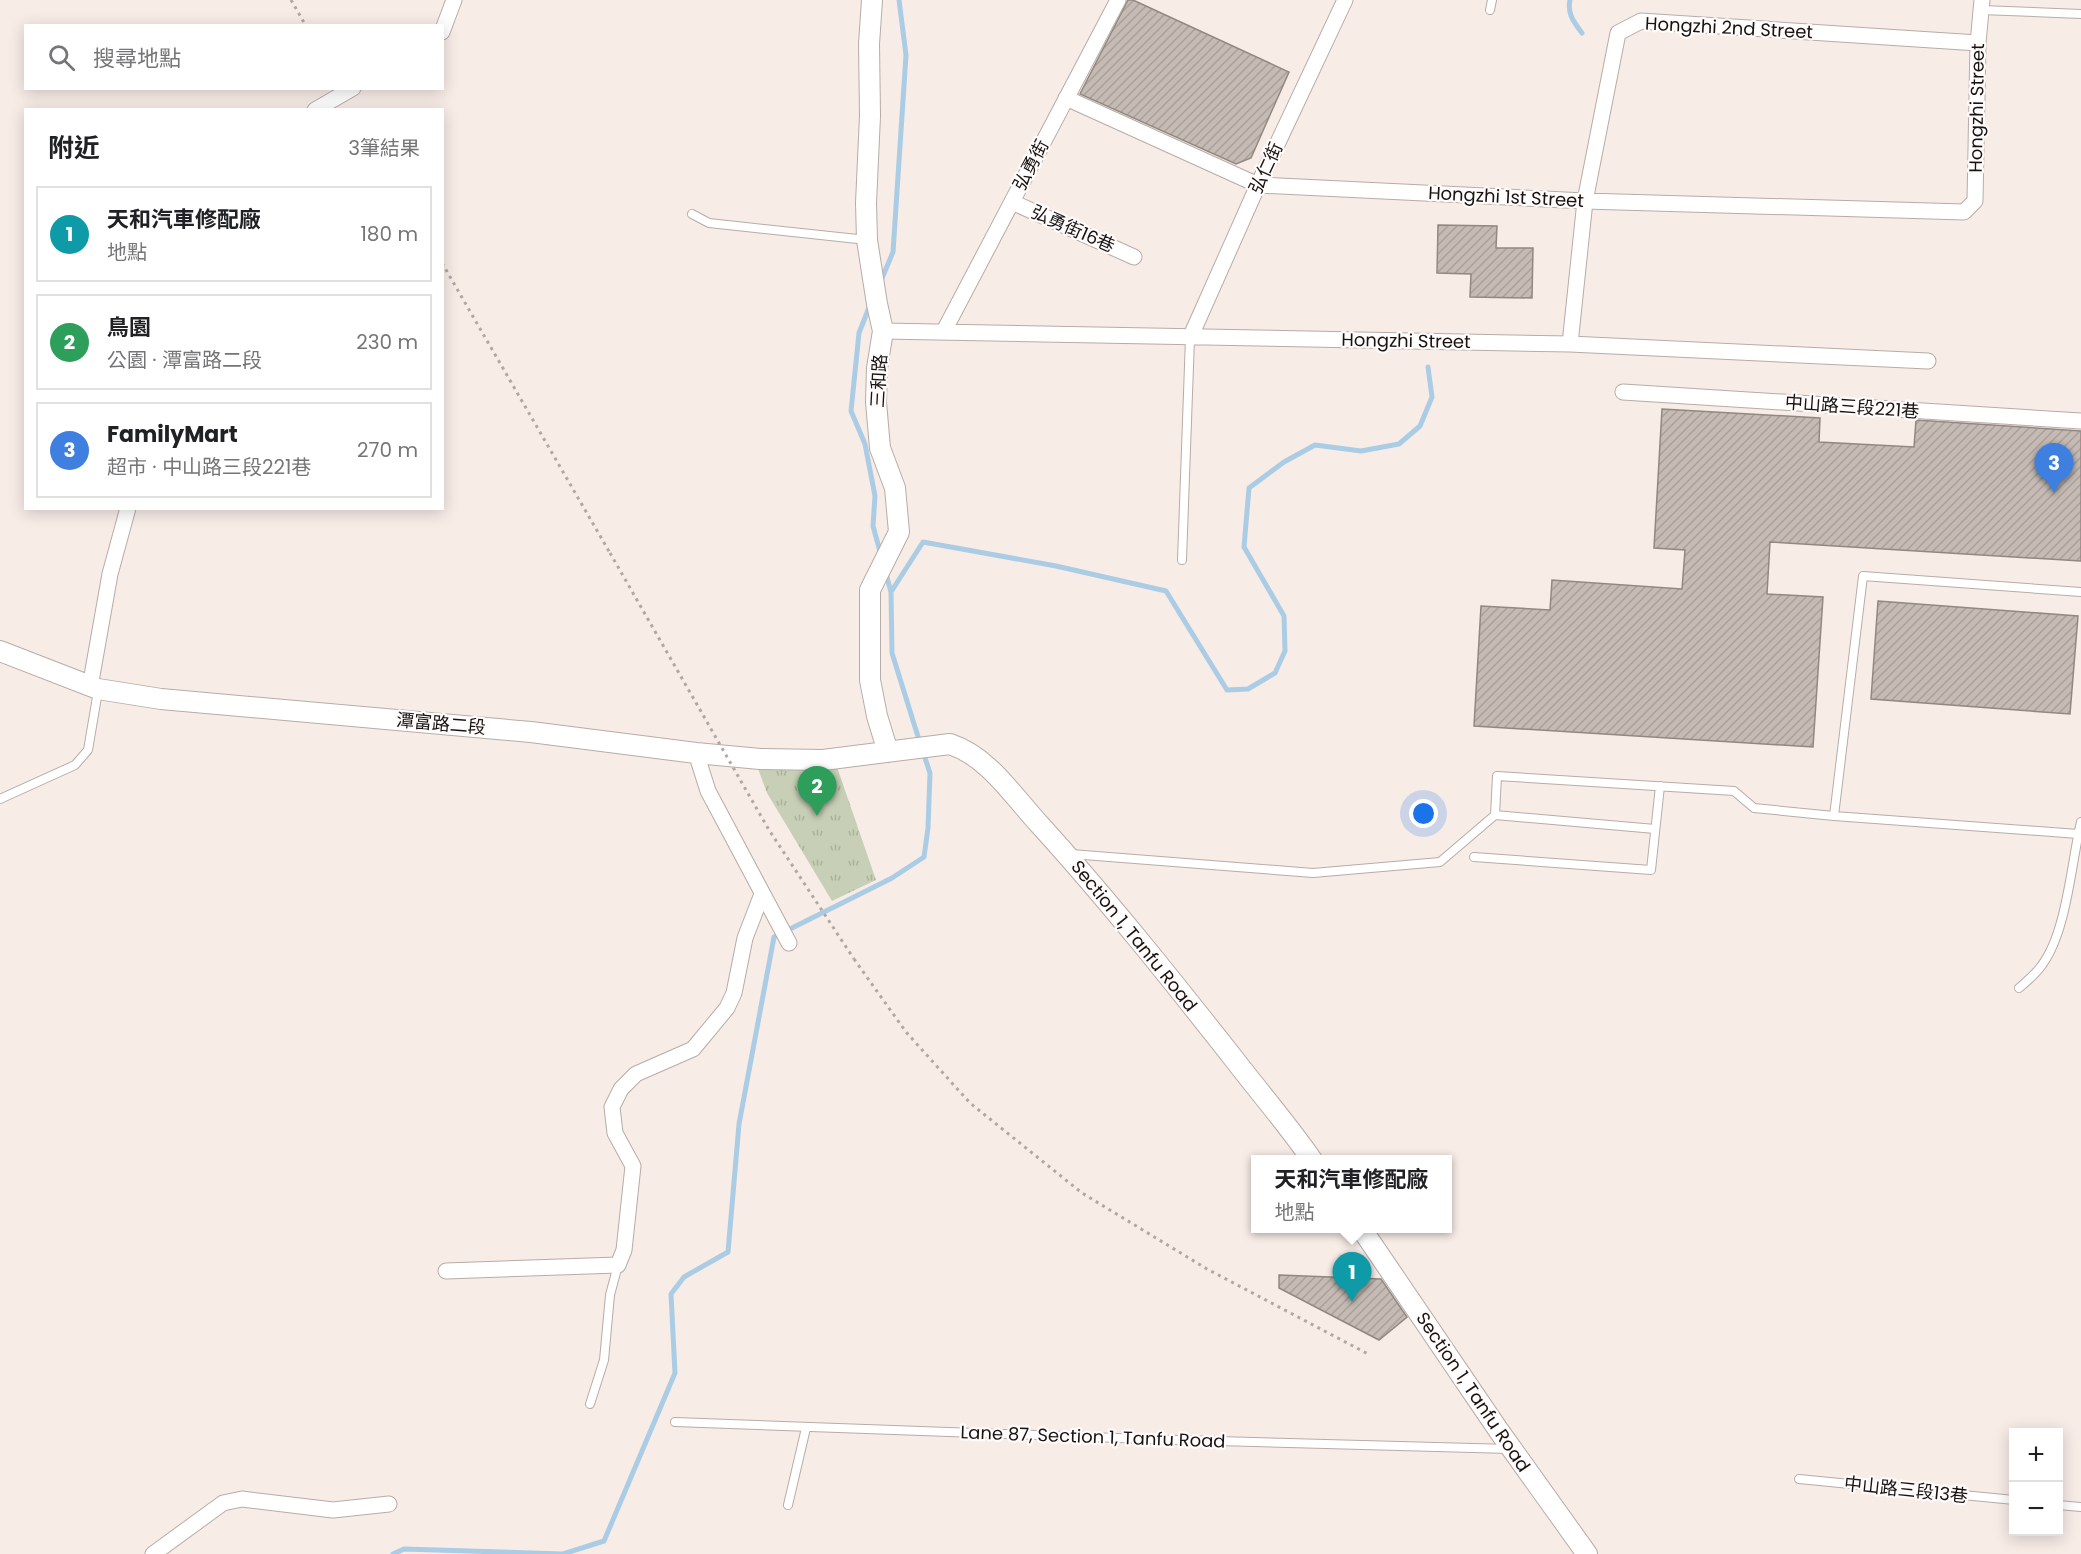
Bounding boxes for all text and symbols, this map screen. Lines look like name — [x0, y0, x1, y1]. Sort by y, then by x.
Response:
street label: Hongzhi 2nd Street — [1644, 11, 1814, 44]
search box — [24, 24, 444, 90]
icon: search — [45, 41, 78, 74]
text: 搜尋地點 — [93, 43, 181, 74]
street label: Hongzhi Street — [1963, 43, 1990, 173]
text: 附近 — [48, 130, 100, 166]
text: 3筆結果 — [348, 134, 420, 162]
street label: 弘勇街 — [1007, 135, 1054, 194]
street label: 弘仁街 — [1243, 138, 1288, 198]
street label: Hongzhi 1st Street — [1428, 180, 1584, 213]
street label: 弘勇街16巷 — [1027, 199, 1119, 258]
text: 天和汽車修配廠 — [107, 204, 261, 235]
text: 1 — [66, 220, 73, 248]
text: 180 m — [360, 220, 418, 248]
text: 地點 — [107, 238, 147, 266]
text: 鳥園 — [107, 312, 151, 343]
street label: Hongzhi Street — [1341, 327, 1471, 354]
text: 2 — [64, 328, 75, 356]
text: 230 m — [356, 328, 418, 356]
text: 公園 · 潭富路二段 — [107, 346, 262, 374]
street label: 三和路 — [865, 353, 892, 409]
street label: 中山路三段221巷 — [1784, 389, 1920, 424]
text: FamilyMart — [107, 419, 238, 450]
text: 3 — [63, 436, 76, 464]
text: 270 m — [357, 436, 418, 464]
pin: 3 — [2034, 444, 2074, 493]
text: 超市 · 中山路三段221巷 — [107, 453, 311, 481]
street label: 潭富路二段 — [395, 707, 487, 740]
pin: 2 — [798, 766, 836, 816]
your location — [1409, 799, 1438, 828]
street label: Section 1, Tanfu Road — [1065, 855, 1203, 1017]
popup — [1251, 1155, 1452, 1233]
text: 天和汽車修配廠 — [1274, 1164, 1429, 1195]
text: 地點 — [1274, 1198, 1314, 1226]
pin: 1 — [1332, 1252, 1372, 1302]
street label: Section 1, Tanfu Road — [1410, 1307, 1536, 1477]
street label: Lane 87, Section 1, Tanfu Road — [960, 1419, 1226, 1454]
map controls — [2009, 1428, 2063, 1536]
button: + — [2009, 1428, 2063, 1482]
street label: 中山路三段13巷 — [1843, 1471, 1969, 1508]
button: − — [2009, 1482, 2063, 1536]

